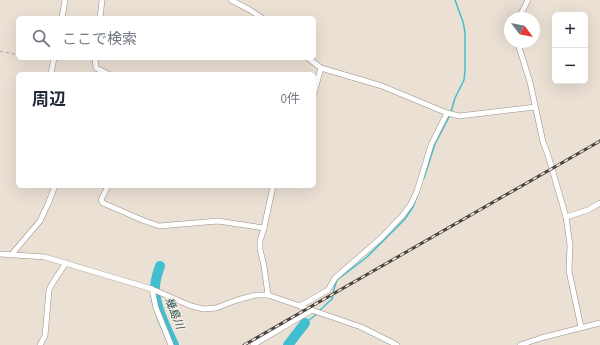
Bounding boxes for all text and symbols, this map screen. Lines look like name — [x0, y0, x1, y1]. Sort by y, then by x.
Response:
north arrow — [504, 12, 540, 48]
map controls — [552, 12, 588, 84]
button: + — [552, 12, 588, 48]
search box — [16, 16, 316, 60]
icon: search — [30, 27, 52, 49]
text: ここで検索 — [62, 29, 137, 50]
button: − — [552, 48, 588, 84]
text: 周辺 — [32, 88, 66, 112]
text: 0件 — [281, 90, 300, 108]
water label: 幾島川 — [162, 295, 188, 332]

